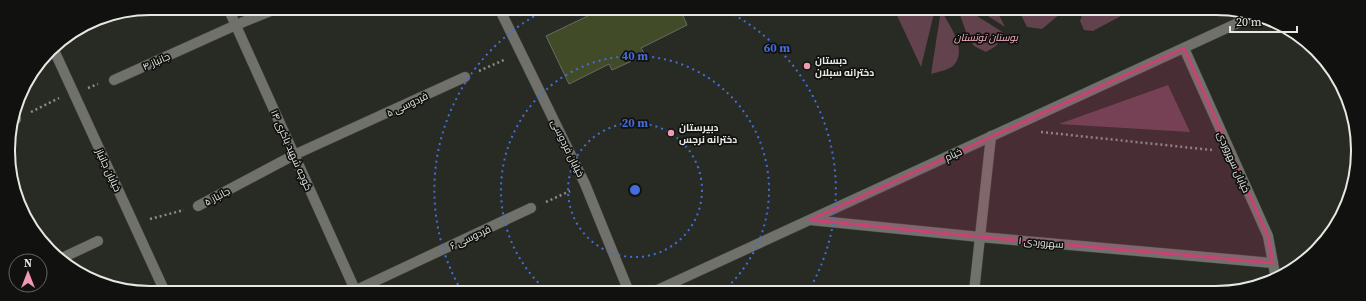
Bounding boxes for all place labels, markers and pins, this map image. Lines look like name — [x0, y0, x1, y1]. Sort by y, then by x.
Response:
place label: دبستان دخترانه سبلان — [815, 54, 874, 79]
marker: دبستان دخترانه سبلان — [802, 61, 812, 71]
place label: دبیرستان دخترانه نرجس — [679, 121, 737, 146]
marker: دبیرستان دخترانه نرجس — [666, 128, 676, 138]
centre of rings — [628, 183, 642, 197]

